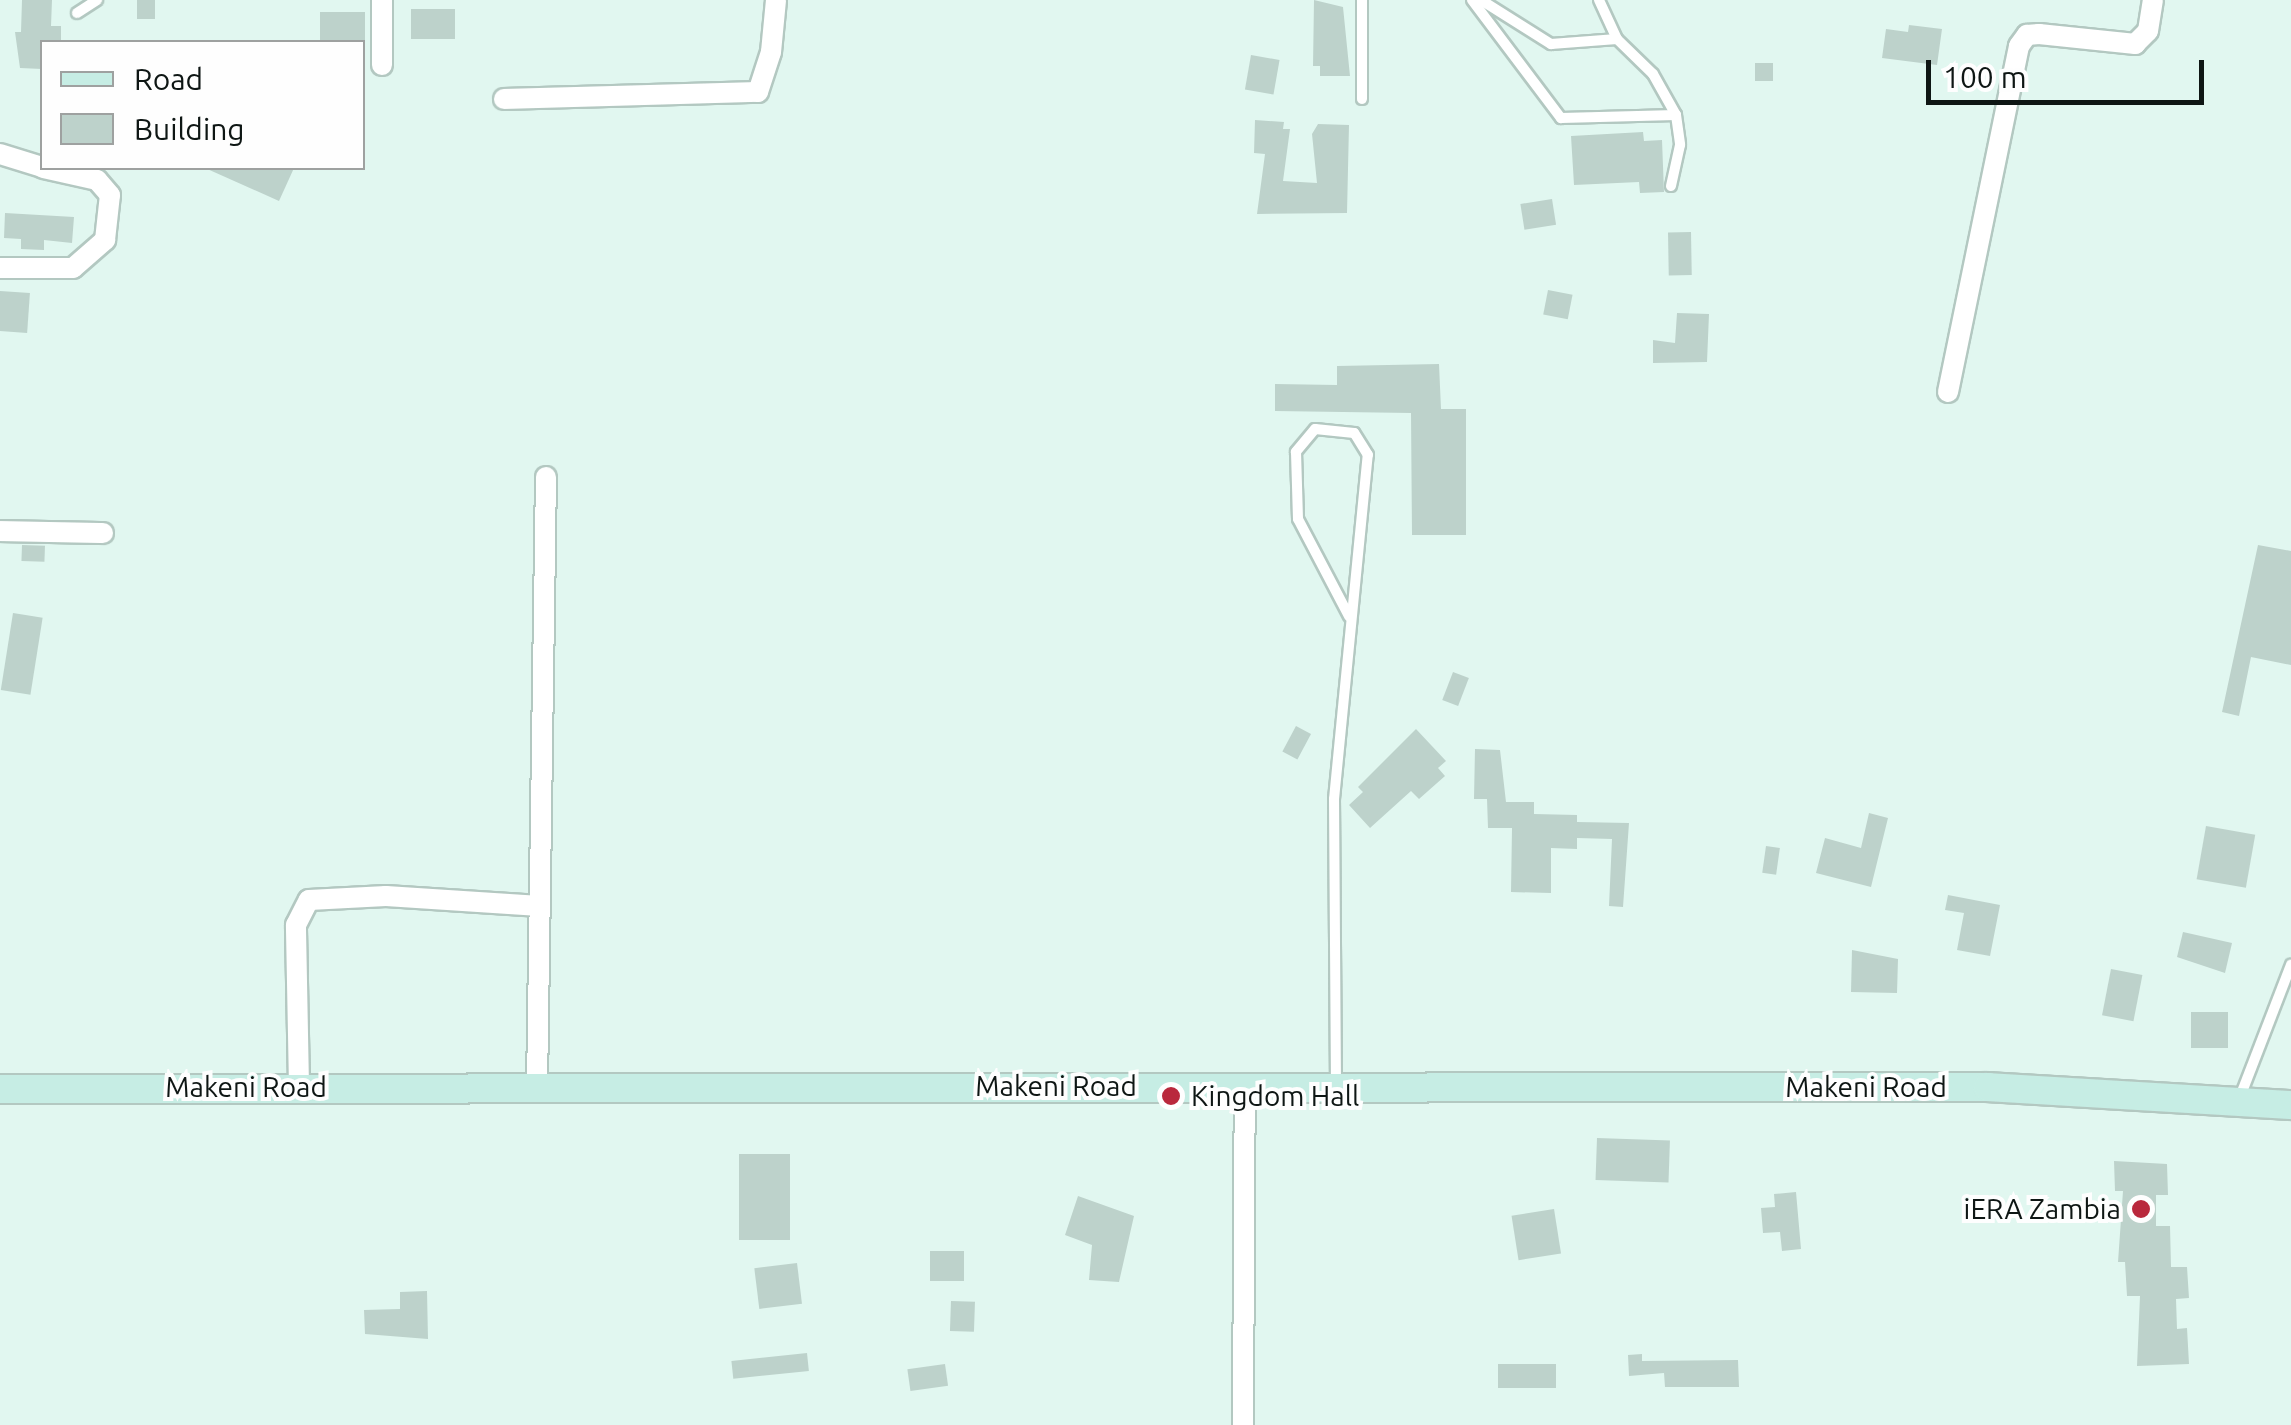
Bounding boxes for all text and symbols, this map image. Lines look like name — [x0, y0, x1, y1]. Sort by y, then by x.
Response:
legend — [40, 40, 365, 170]
scale bar — [1931, 40, 2208, 102]
text: 100 m — [1943, 60, 2027, 94]
text: Road — [134, 62, 203, 96]
text: Building — [134, 112, 245, 146]
street label: Makeni Road — [975, 1069, 1137, 1103]
street label: Makeni Road — [165, 1070, 327, 1104]
street label: Makeni Road — [1785, 1070, 1947, 1104]
place label: Kingdom Hall — [1191, 1079, 1359, 1113]
marker: Kingdom Hall — [1160, 1085, 1182, 1107]
place label: iERA Zambia — [1964, 1192, 2121, 1226]
marker: iERA Zambia — [2130, 1198, 2152, 1220]

